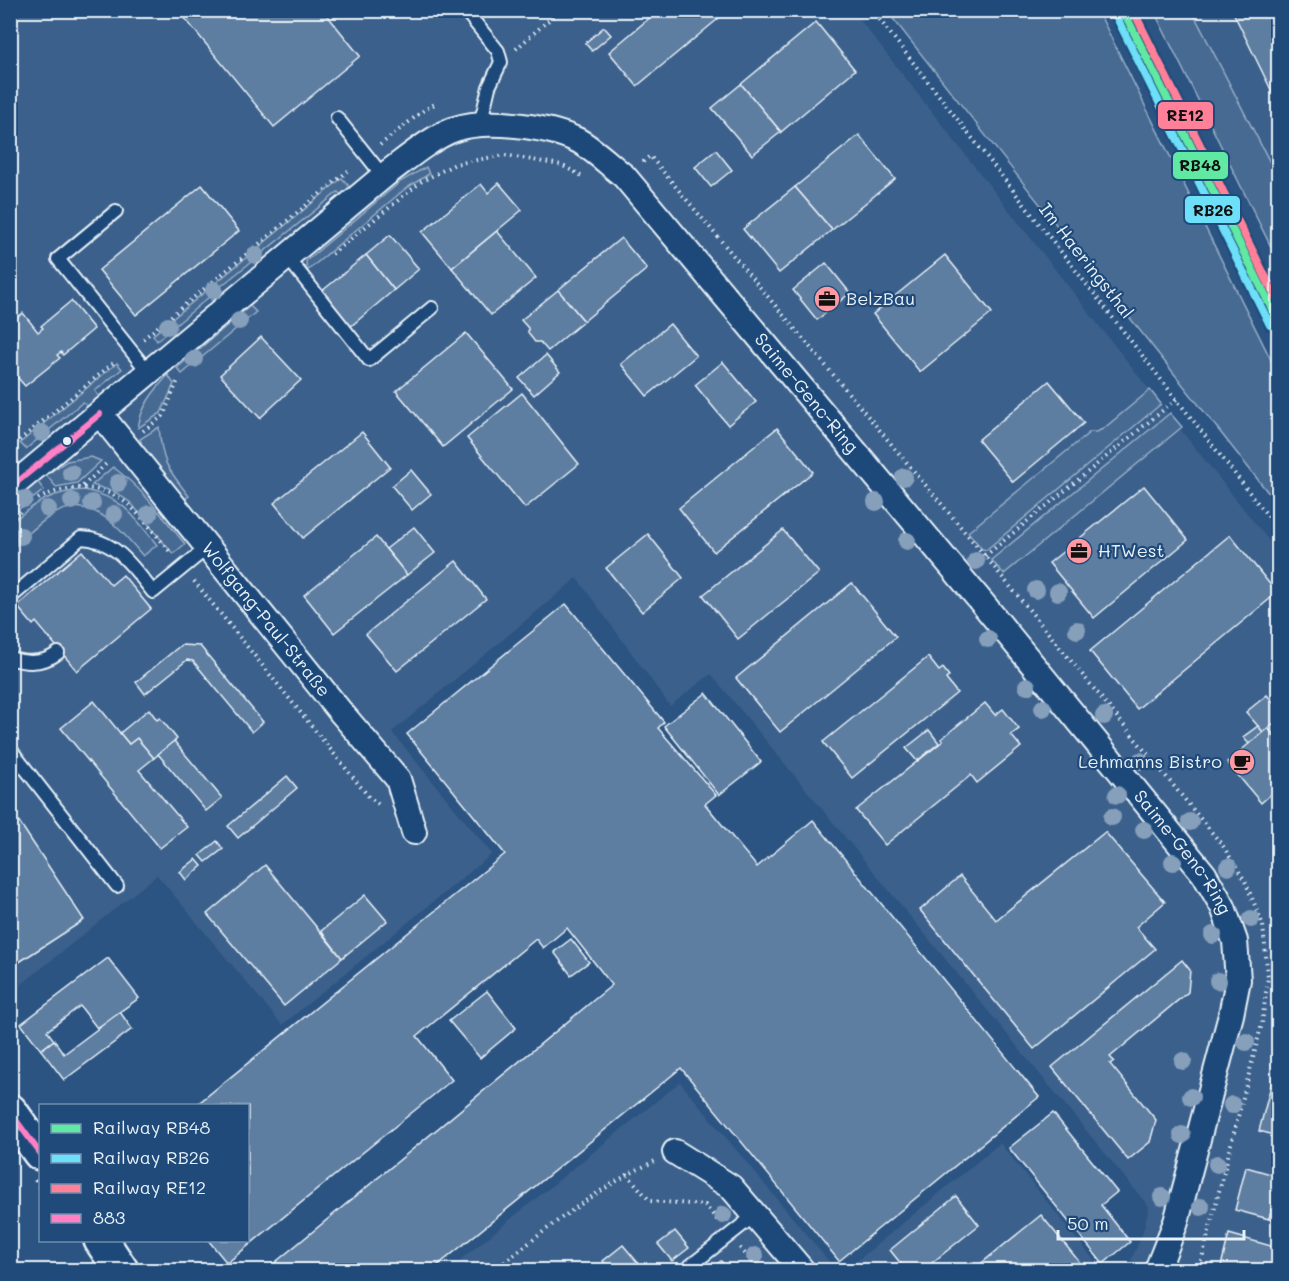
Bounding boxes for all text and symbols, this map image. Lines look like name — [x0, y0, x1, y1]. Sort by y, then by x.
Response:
line badge: RE12 — [1157, 101, 1214, 130]
text: RE12 — [1166, 104, 1204, 125]
line badge: RB48 — [1172, 151, 1229, 180]
text: RB48 — [1179, 154, 1221, 175]
line badge: RB26 — [1184, 195, 1241, 224]
street label: Im Haeringsthal — [1034, 198, 1140, 323]
text: RB26 — [1193, 199, 1234, 220]
office icon: BelzBau — [812, 284, 842, 314]
place label: BelzBau — [846, 286, 915, 310]
street label: Saime-Genc-Ring — [750, 327, 865, 458]
unlabelled marker — [61, 435, 73, 447]
street label: Wolfgang-Paul-Straße — [197, 536, 337, 701]
office icon: HTWest — [1064, 536, 1094, 566]
place label: HTWest — [1098, 538, 1164, 562]
cafe icon: Lehmanns Bistro — [1227, 747, 1257, 777]
place label: Lehmanns Bistro — [1078, 749, 1222, 773]
street label: Saime-Genc-Ring — [1129, 784, 1238, 917]
legend — [39, 1104, 249, 1242]
text: Railway RB48 — [93, 1115, 210, 1139]
text: Railway RB26 — [93, 1145, 210, 1169]
text: Railway RE12 — [93, 1175, 206, 1199]
scale bar — [1058, 1203, 1244, 1241]
text: 883 — [93, 1205, 125, 1229]
text: 50 m — [1067, 1211, 1109, 1235]

